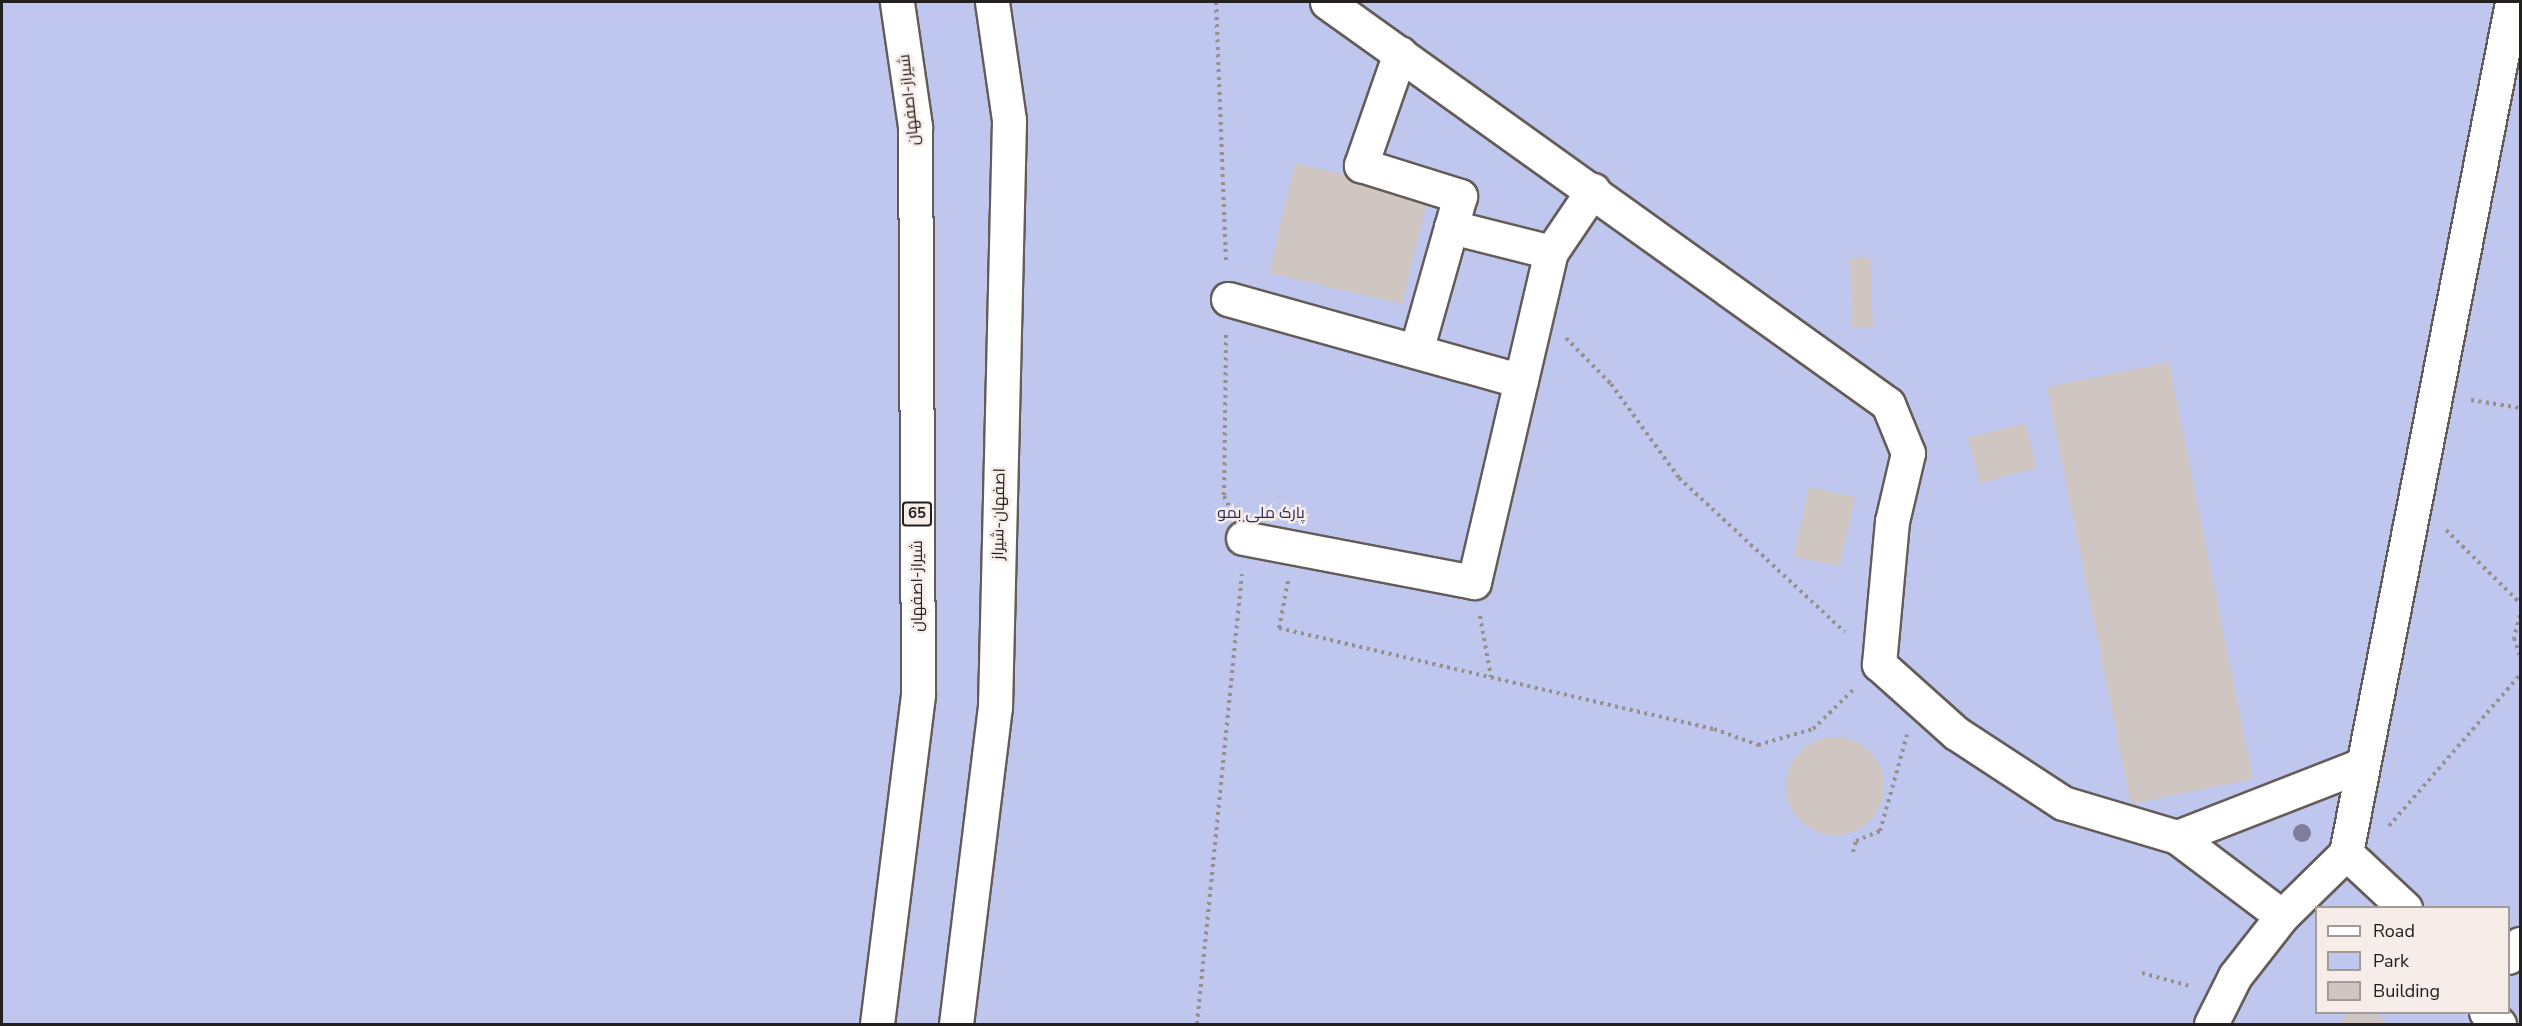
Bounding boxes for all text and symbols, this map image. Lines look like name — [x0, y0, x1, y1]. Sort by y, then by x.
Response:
street label: شیراز-اصفهان — [895, 53, 923, 147]
street label: اصفهان-شیراز — [989, 468, 1009, 560]
road number: 65 — [902, 502, 932, 526]
park label: پارک ملی بمو — [1217, 503, 1305, 523]
street label: شیراز-اصفهان — [907, 540, 927, 632]
legend — [2315, 906, 2510, 1014]
text: Road — [2373, 919, 2415, 943]
text: Park — [2373, 949, 2409, 973]
text: Building — [2373, 979, 2440, 1003]

